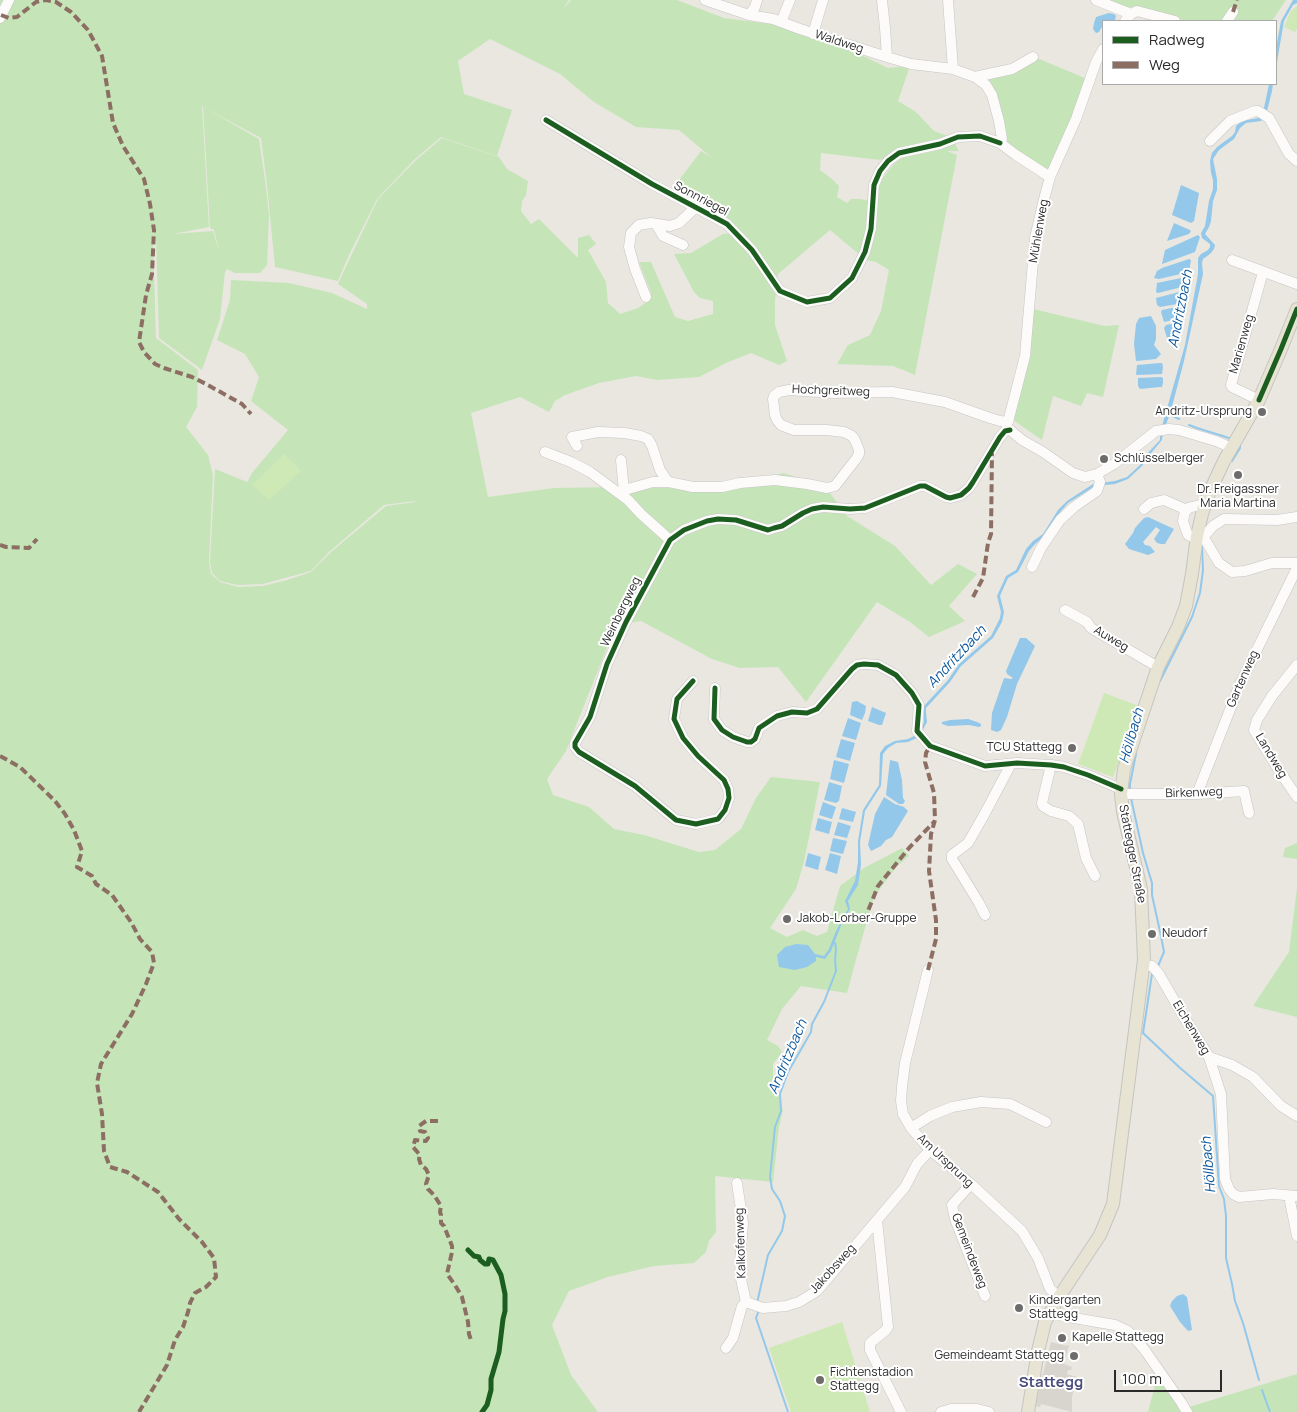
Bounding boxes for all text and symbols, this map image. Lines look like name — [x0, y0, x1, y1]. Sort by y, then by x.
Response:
legend — [1102, 20, 1277, 85]
street label: Waldweg — [813, 27, 865, 57]
text: Radweg — [1149, 29, 1205, 50]
text: Weg — [1149, 54, 1180, 75]
street label: Sonnriegel — [671, 179, 731, 219]
street label: Mühlenweg — [1026, 198, 1052, 264]
water label: Andritzbach — [1165, 269, 1197, 349]
street label: Marienweg — [1227, 313, 1257, 375]
street label: Hochgreitweg — [792, 382, 870, 400]
place label: Andritz-Ursprung — [1155, 405, 1252, 419]
marker: Andritz-Ursprung — [1256, 406, 1268, 418]
place label: Schlüsselberger — [1114, 452, 1204, 466]
marker: Schlüsselberger — [1098, 453, 1110, 465]
marker: Dr. Freigassner Maria Martina — [1232, 469, 1244, 481]
place label: Dr. Freigassner Maria Martina — [1197, 483, 1279, 511]
street label: Weinbergweg — [598, 575, 644, 649]
water label: Andritzbach — [924, 622, 990, 692]
street label: Auweg — [1091, 623, 1131, 655]
street label: Gartenweg — [1224, 648, 1262, 710]
water label: Höllbach — [1116, 707, 1148, 765]
street label: Landweg — [1252, 731, 1290, 781]
place label: TCU Stattegg — [986, 741, 1062, 755]
marker: TCU Stattegg — [1066, 742, 1078, 754]
street label: Birkenweg — [1165, 785, 1223, 801]
street label: Stattegger Straße — [1115, 804, 1149, 904]
place label: Jakob-Lorber-Gruppe — [797, 912, 916, 926]
marker: Jakob-Lorber-Gruppe — [781, 913, 793, 925]
place label: Neudorf — [1162, 927, 1207, 941]
marker: Neudorf — [1146, 928, 1158, 940]
street label: Eichenweg — [1169, 998, 1213, 1058]
water label: Andritzbach — [765, 1017, 811, 1097]
street label: Am Ursprung — [914, 1131, 976, 1191]
water label: Höllbach — [1198, 1136, 1220, 1194]
street label: Kalkofenweg — [733, 1207, 749, 1279]
street label: Gemeindeweg — [948, 1211, 990, 1291]
street label: Jakobsweg — [807, 1241, 859, 1297]
place label: Kindergarten Stattegg — [1029, 1294, 1101, 1322]
marker: Kindergarten Stattegg — [1013, 1302, 1025, 1314]
place label: Kapelle Stattegg — [1072, 1331, 1164, 1345]
marker: Kapelle Stattegg — [1056, 1332, 1068, 1344]
place label: Gemeindeamt Stattegg — [935, 1349, 1064, 1363]
marker: Gemeindeamt Stattegg — [1068, 1350, 1080, 1362]
scale bar — [1117, 1360, 1224, 1392]
place label: Fichtenstadion Stattegg — [830, 1366, 913, 1394]
text: 100 m — [1122, 1368, 1162, 1389]
marker: Fichtenstadion Stattegg — [814, 1374, 826, 1386]
district label: Stattegg — [1019, 1374, 1083, 1392]

